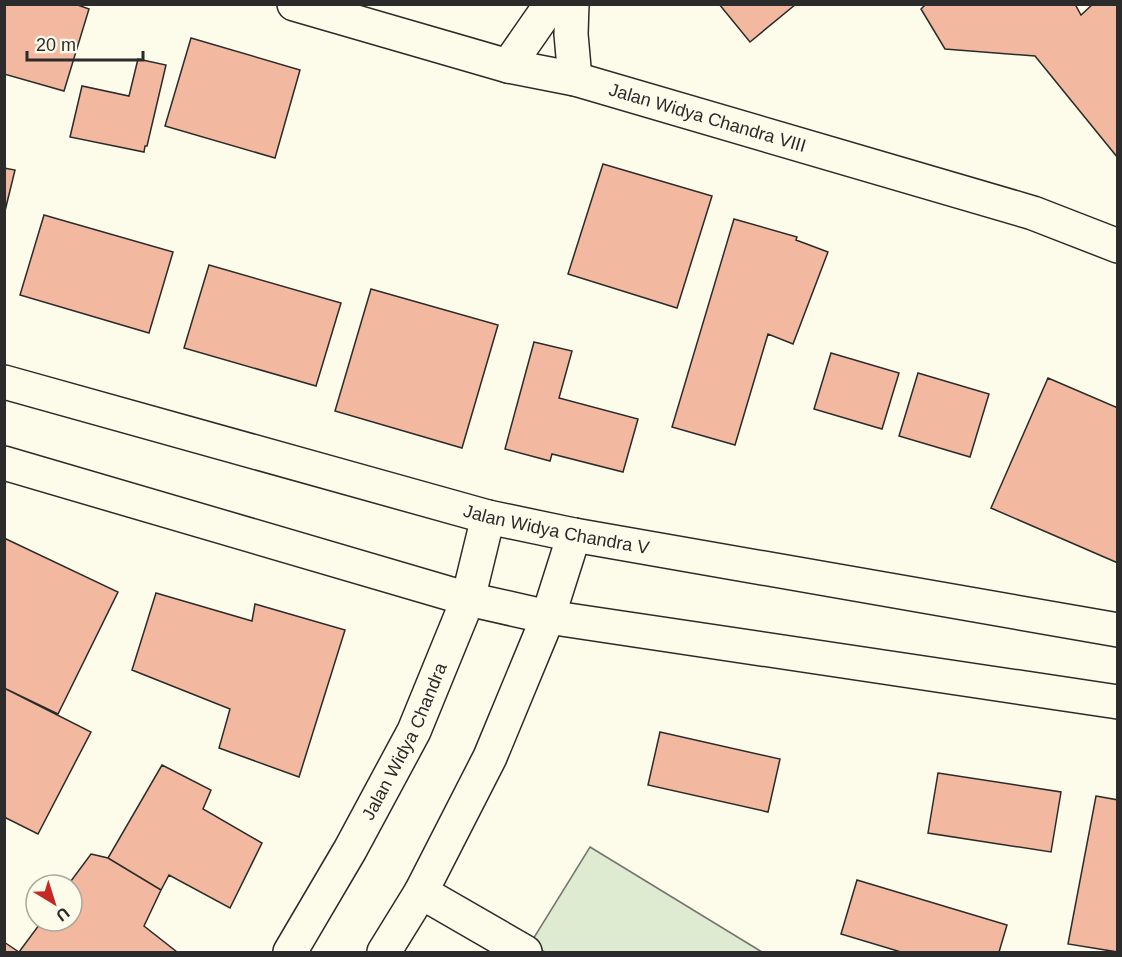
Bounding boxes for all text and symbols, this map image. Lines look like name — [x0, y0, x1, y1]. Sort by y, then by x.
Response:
scale bar — [27, 24, 142, 62]
text: 20 m — [36, 35, 76, 55]
street label: Jalan Widya Chandra VIII — [607, 79, 808, 156]
street label: Jalan Widya Chandra V — [461, 501, 651, 558]
street label: Jalan Widya Chandra — [358, 659, 451, 823]
north arrow — [24, 873, 84, 933]
text: U — [53, 904, 73, 925]

